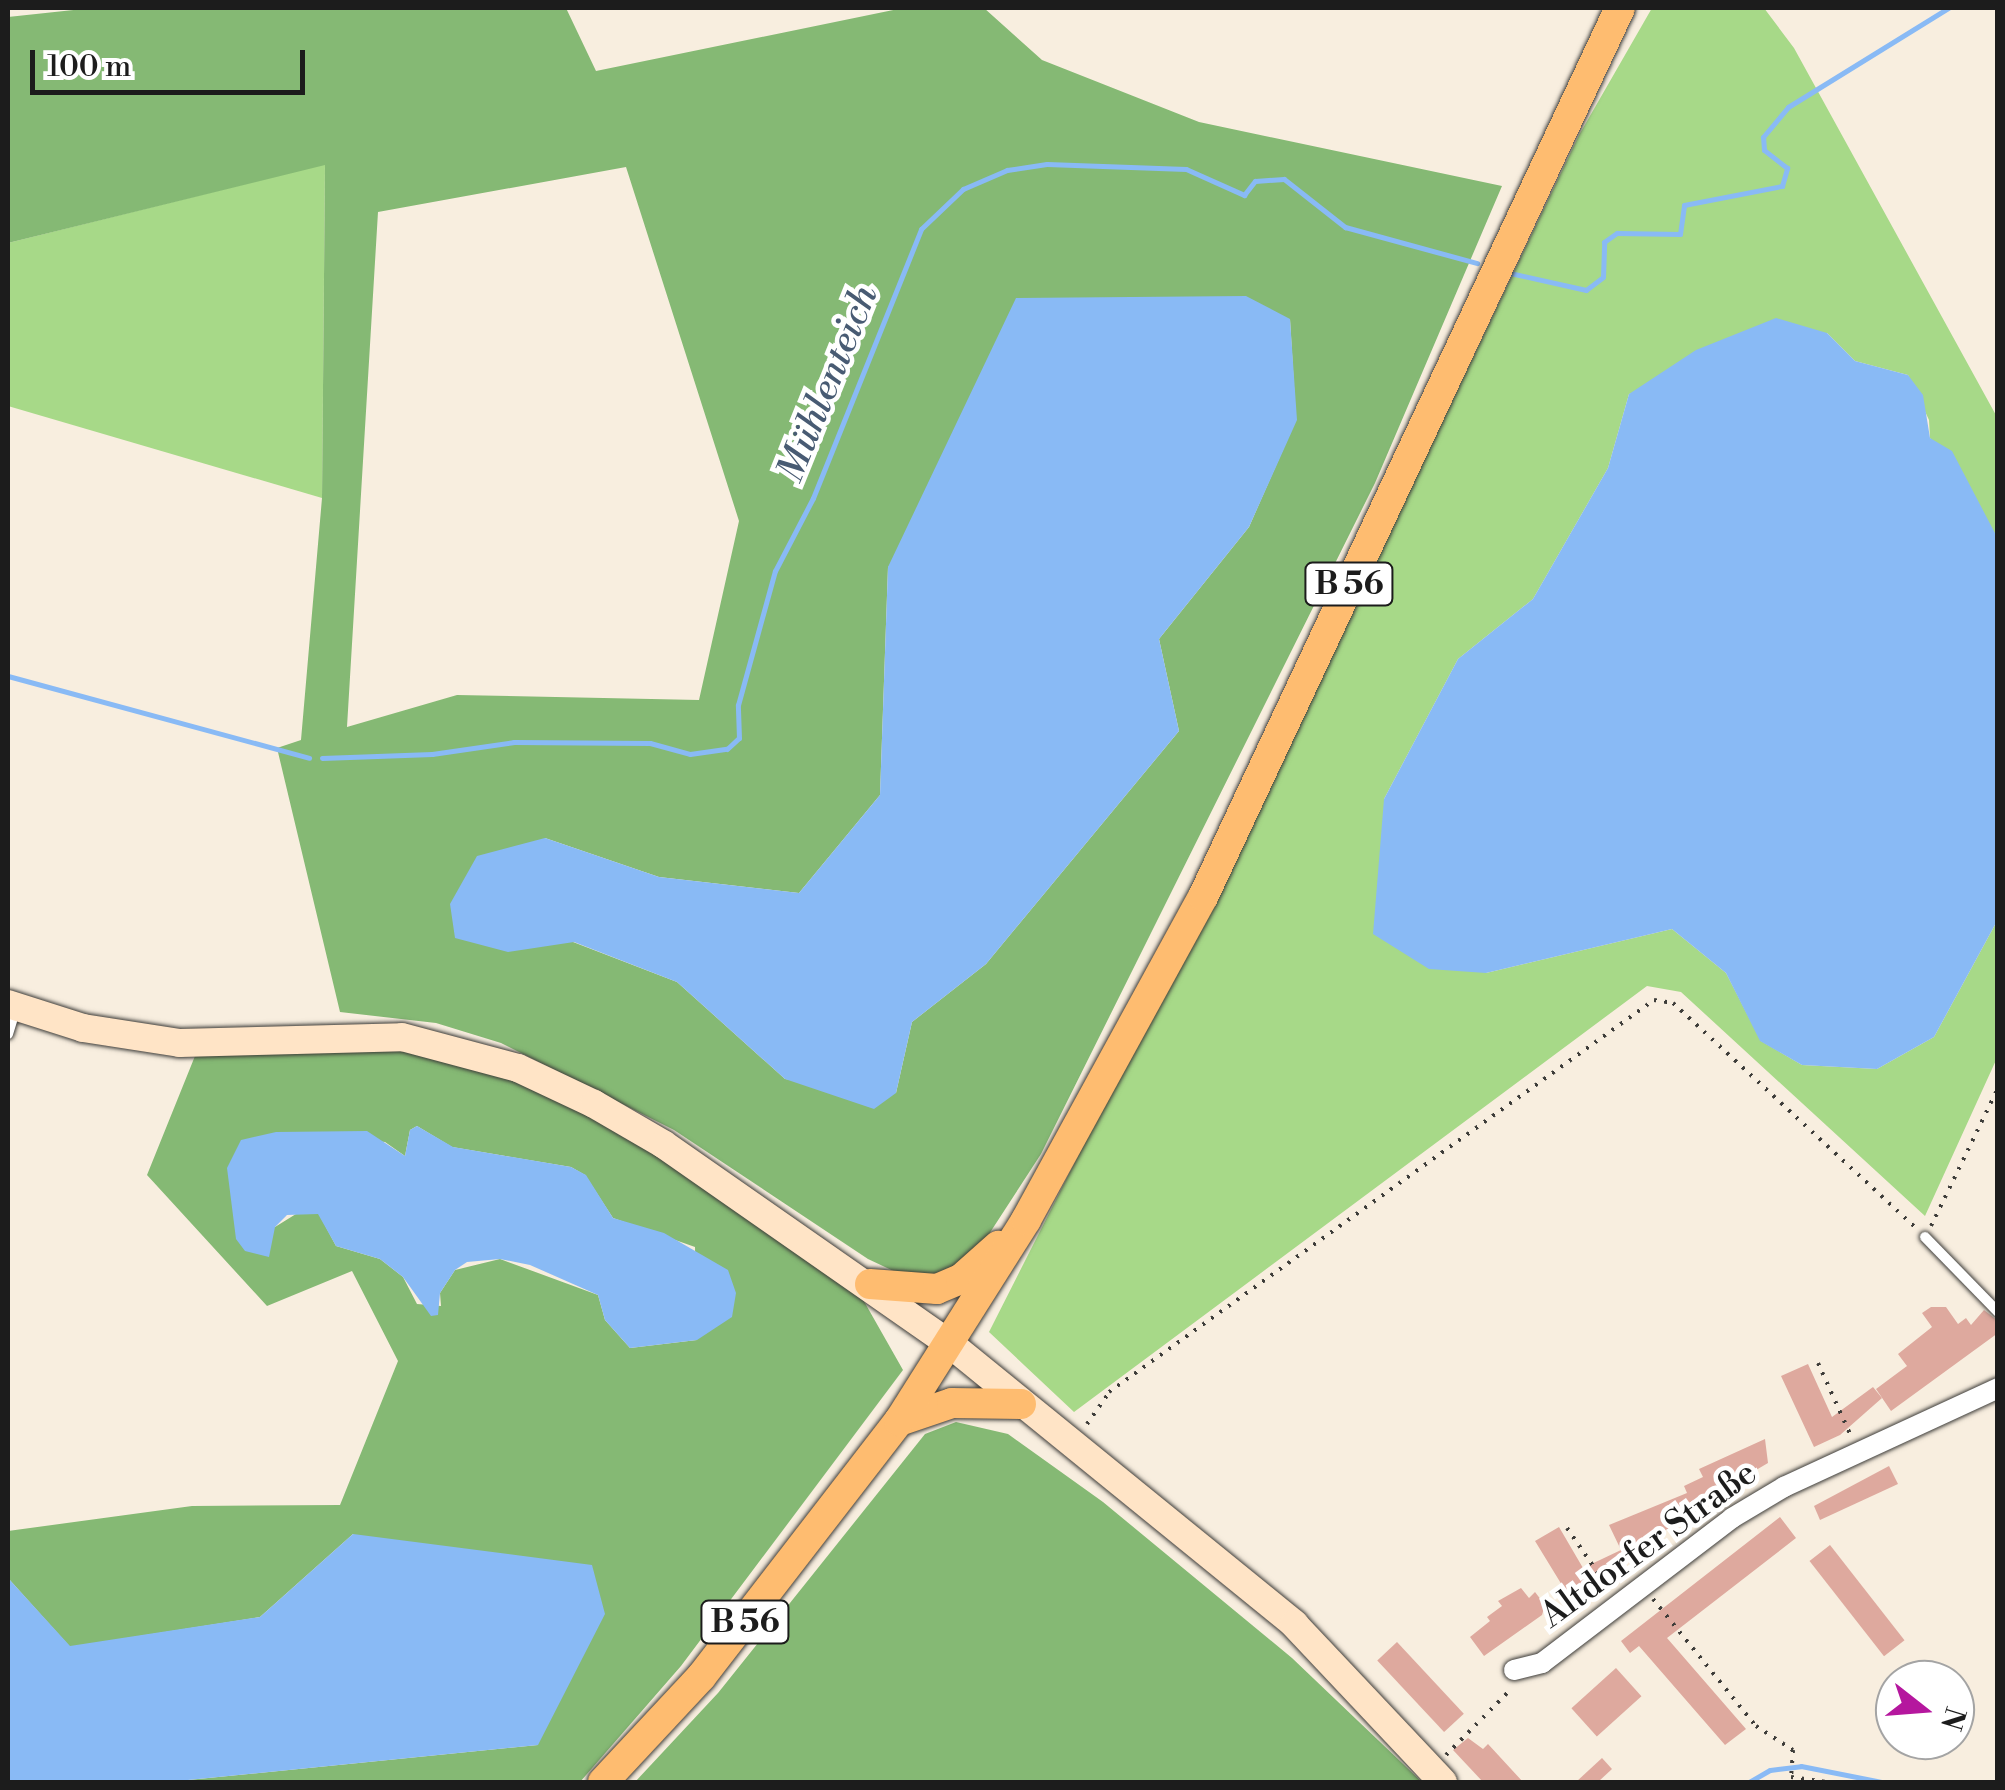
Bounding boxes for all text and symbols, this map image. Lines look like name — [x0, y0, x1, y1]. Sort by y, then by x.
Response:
scale bar — [35, 30, 310, 92]
text: 100 m — [47, 48, 131, 86]
water label: Mühlenteich — [768, 279, 888, 489]
road number: B 56 — [1304, 557, 1394, 611]
street label: Altdorfer Straße — [1533, 1453, 1765, 1637]
road number: B 56 — [700, 1595, 790, 1649]
north arrow — [1875, 1660, 1975, 1760]
text: N — [1932, 1703, 1972, 1734]

